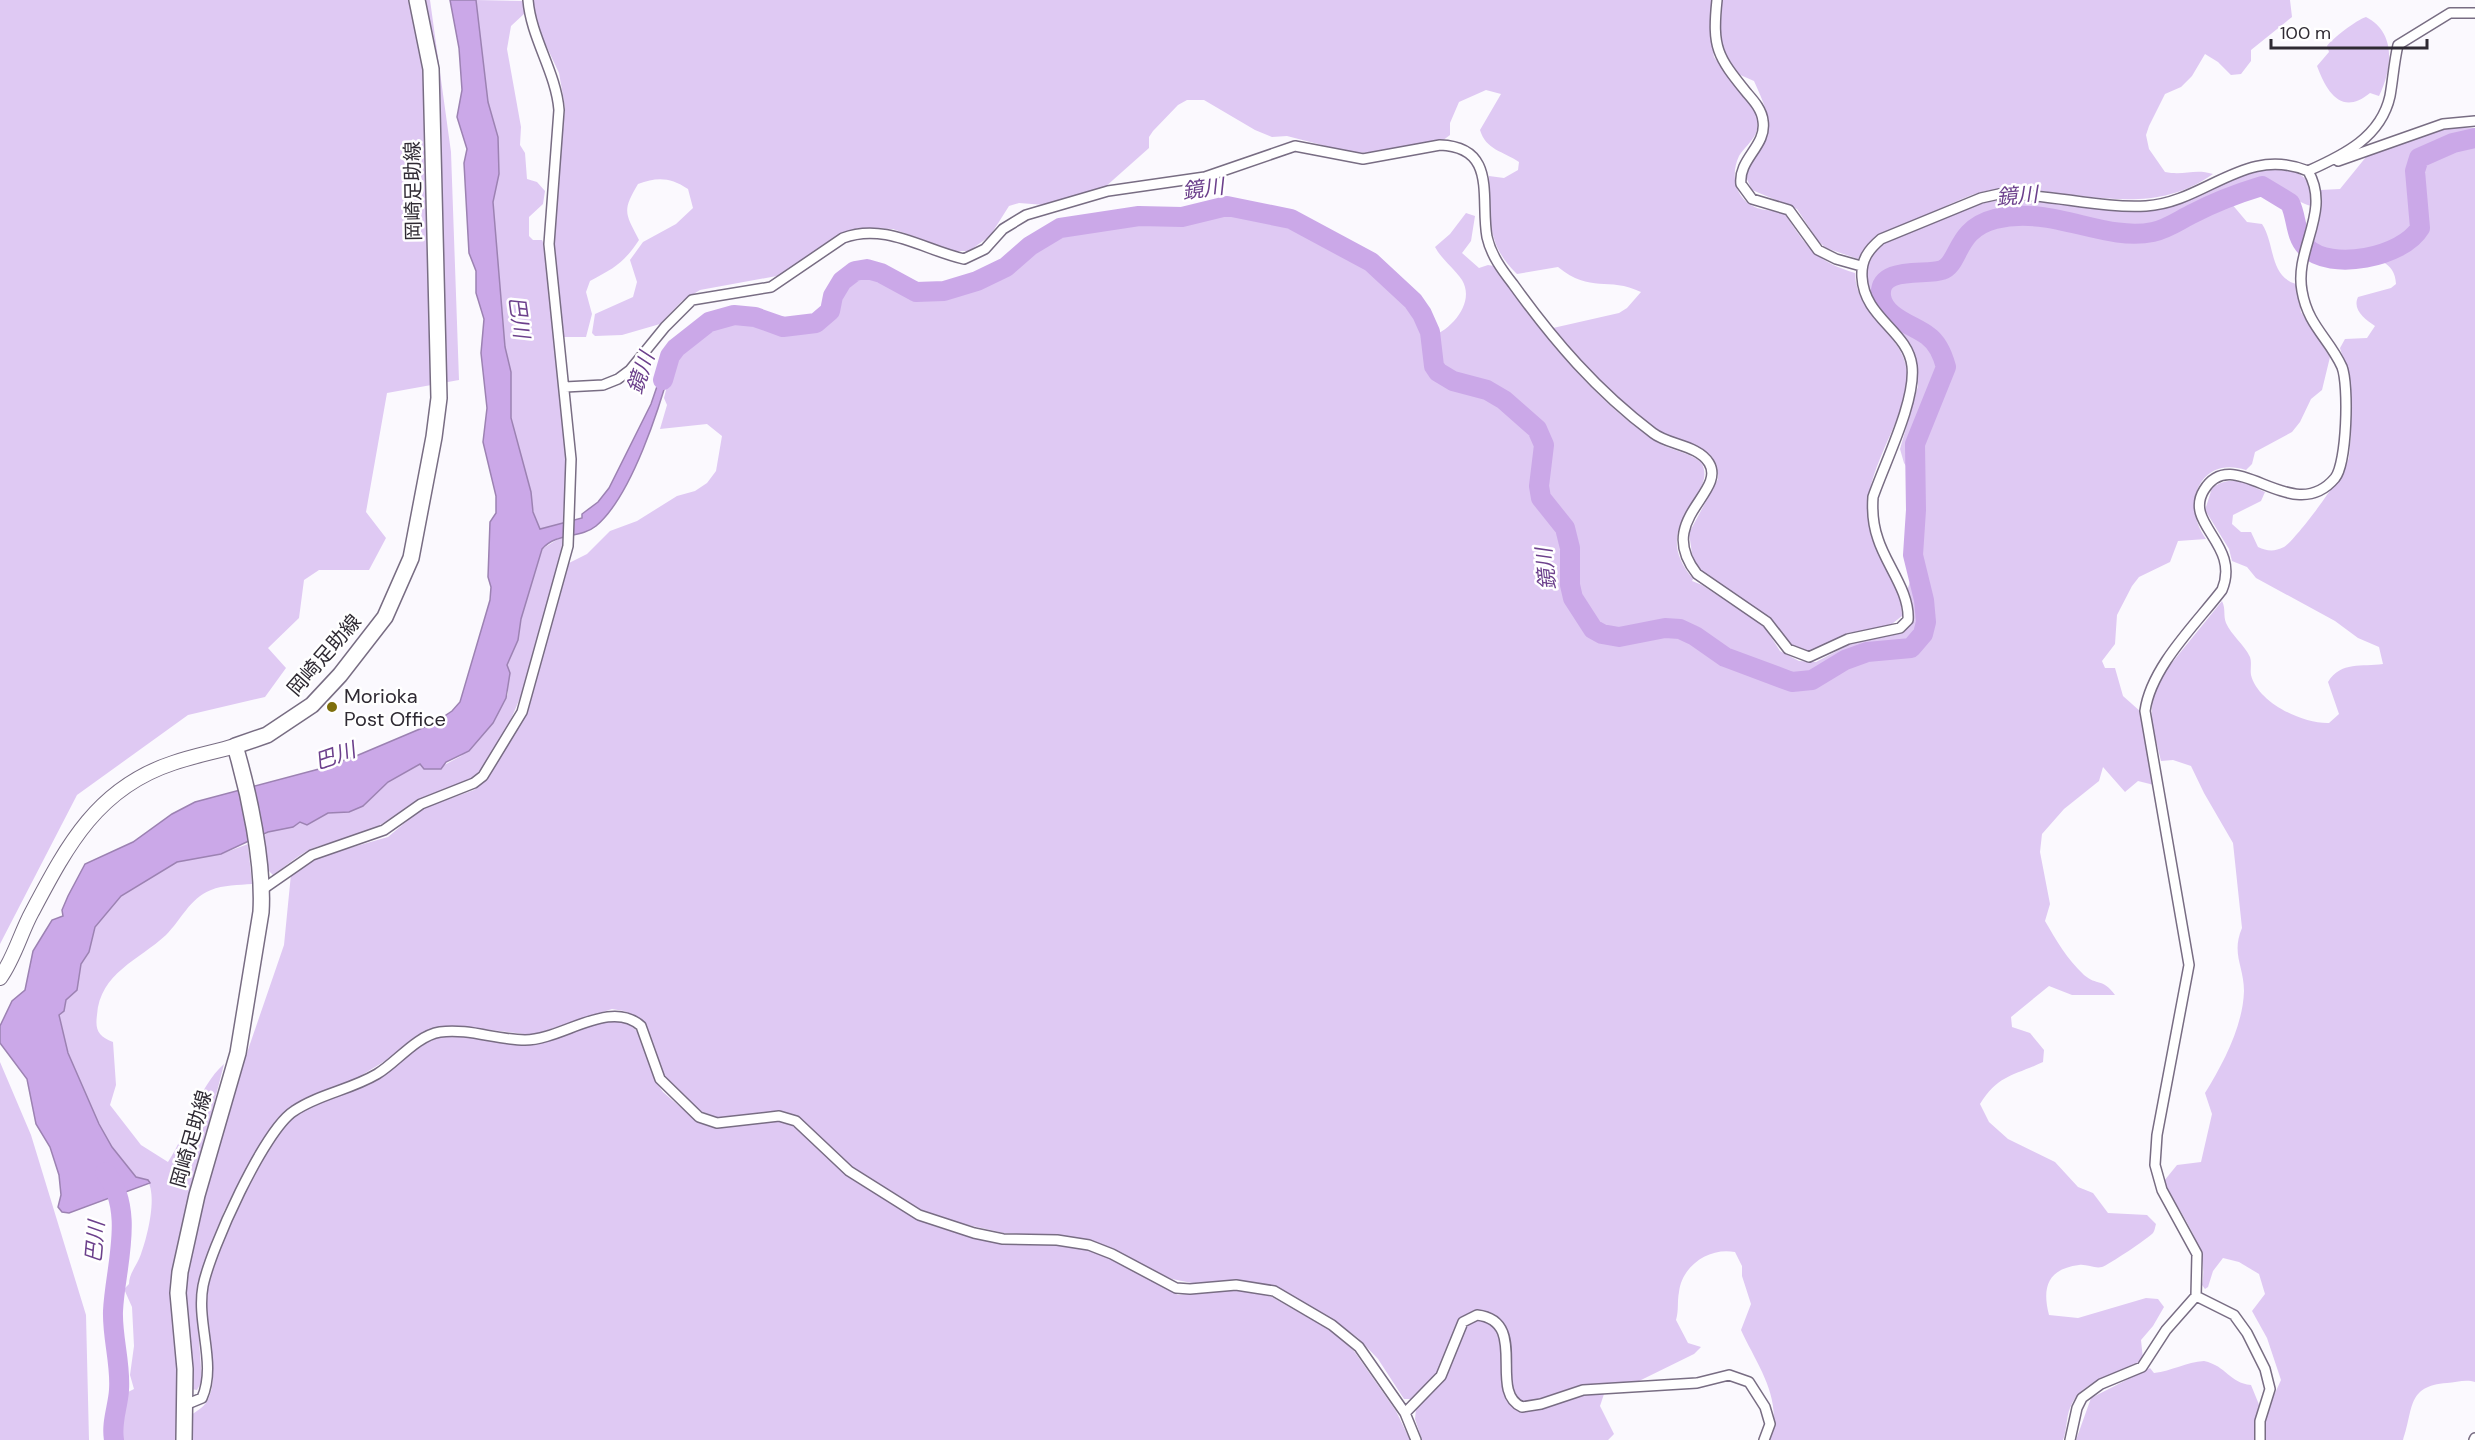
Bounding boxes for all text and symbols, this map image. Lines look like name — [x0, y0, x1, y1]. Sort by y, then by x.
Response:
scale bar — [2271, 12, 2427, 50]
text: 100 m — [2280, 21, 2331, 45]
street label: 岡崎足助線 — [399, 141, 427, 241]
water label: 鏡川 — [1180, 172, 1228, 206]
water label: 鏡川 — [1995, 180, 2041, 212]
water label: 巴川 — [502, 294, 536, 342]
water label: 鏡川 — [621, 347, 662, 397]
water label: 鏡川 — [1530, 545, 1562, 591]
street label: 岡崎足助線 — [281, 609, 367, 701]
place label: Morioka Post Office — [344, 683, 446, 732]
marker: Morioka Post Office — [325, 700, 339, 714]
water label: 巴川 — [311, 735, 361, 776]
street label: 岡崎足助線 — [165, 1087, 217, 1191]
water label: 巴川 — [79, 1218, 111, 1264]

